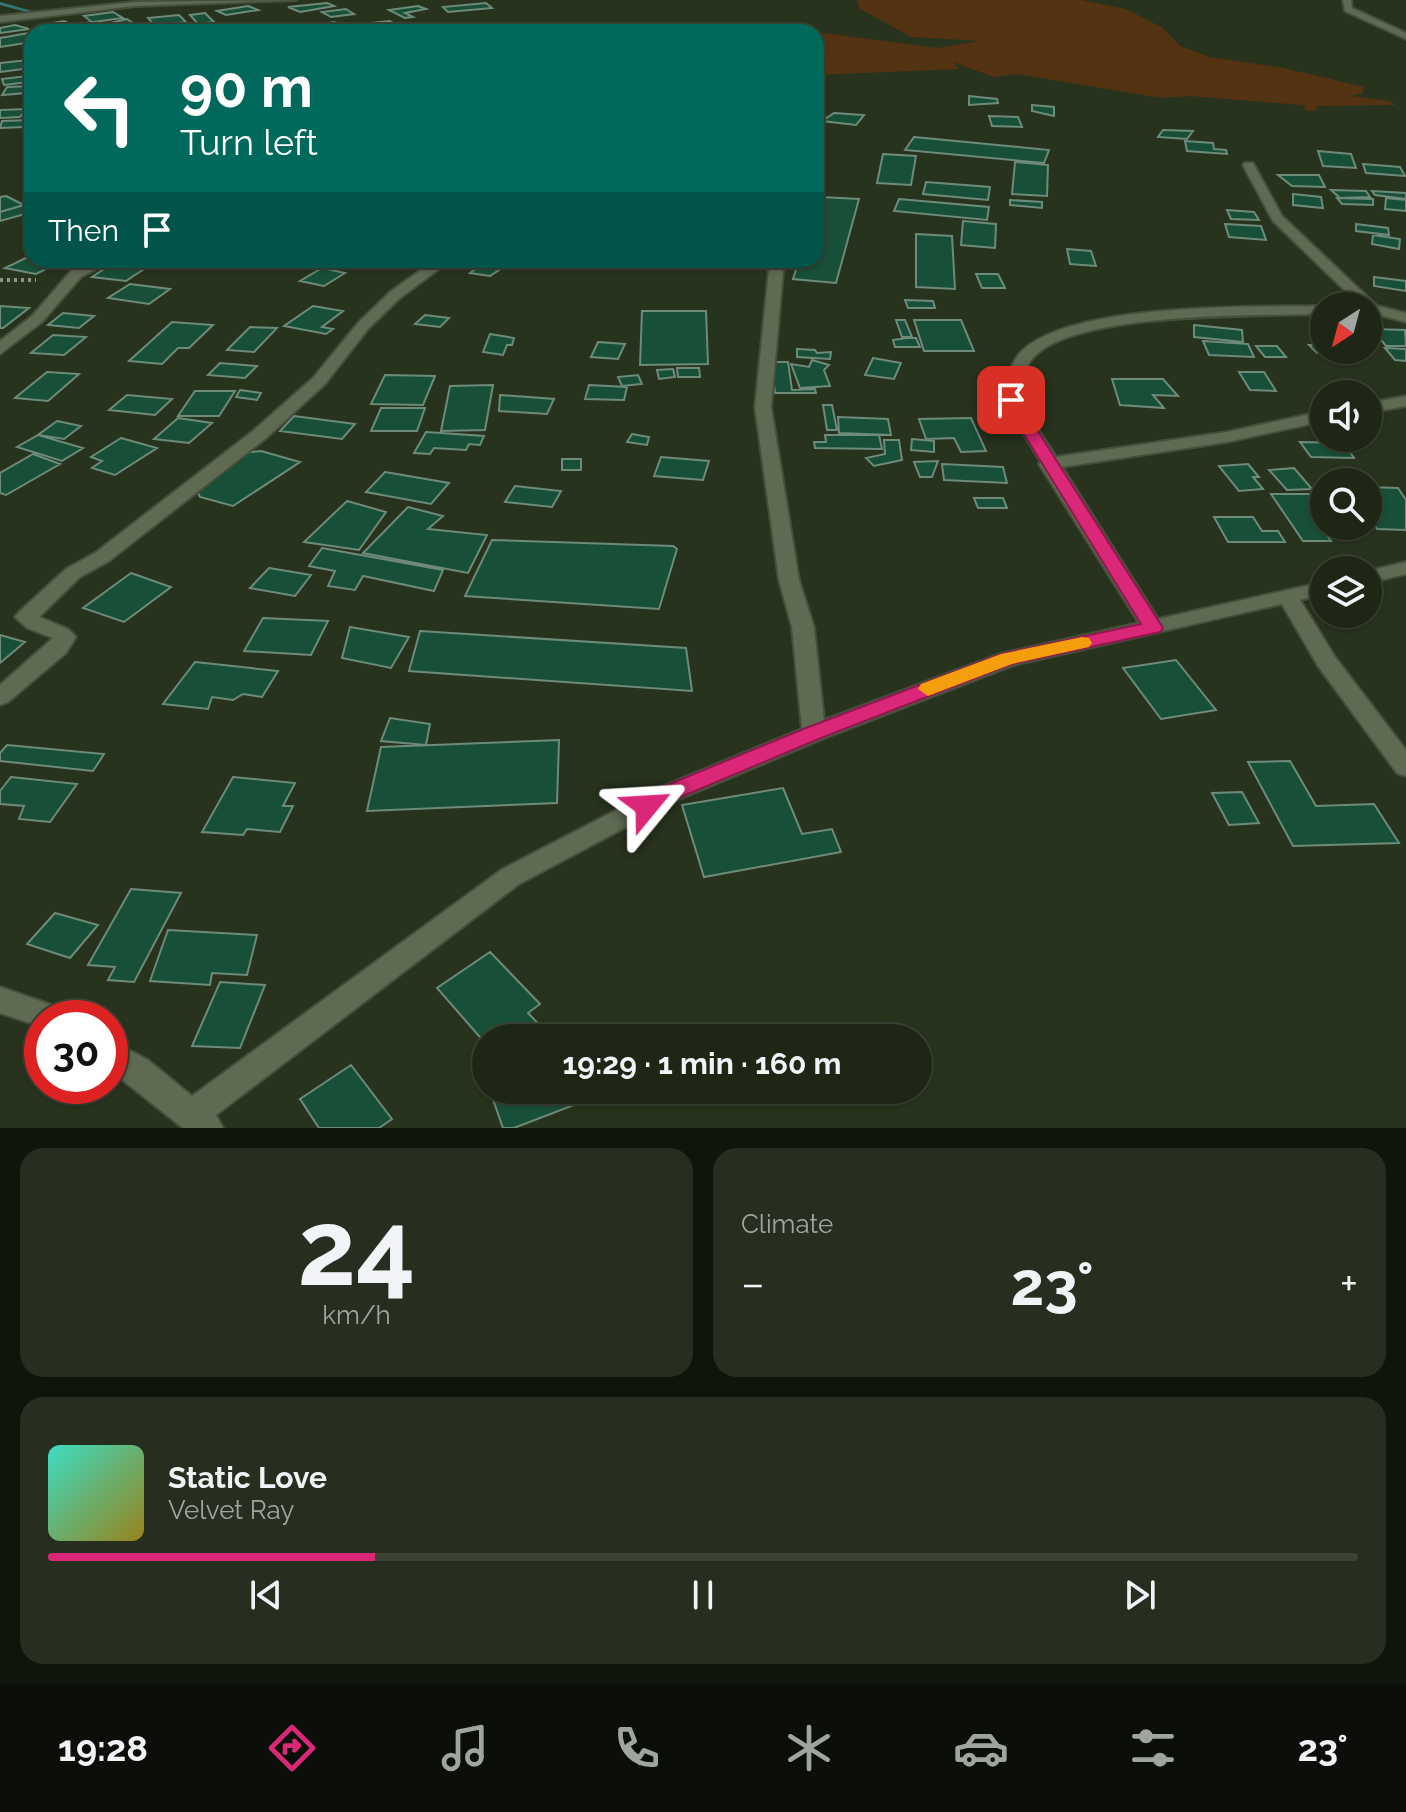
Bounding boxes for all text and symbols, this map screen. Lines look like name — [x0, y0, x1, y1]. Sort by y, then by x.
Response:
text: 90 m — [180, 54, 313, 120]
icon: left — [48, 56, 152, 160]
text: Turn left — [180, 121, 318, 163]
icon: arrive — [135, 208, 179, 252]
text: Then — [48, 213, 119, 248]
north arrow — [1310, 292, 1382, 364]
map controls — [1310, 292, 1382, 628]
pin — [977, 366, 1045, 434]
icon: arrive — [989, 378, 1033, 422]
button: sound — [1310, 380, 1382, 452]
button: search — [1310, 468, 1382, 540]
button: layers — [1310, 556, 1382, 628]
position arrow — [605, 764, 689, 848]
speed limit sign: 30 — [24, 1000, 128, 1104]
text: 19:29 · 1 min · 160 m — [562, 1046, 842, 1081]
text: 24 — [297, 1187, 416, 1309]
text: Climate — [741, 1209, 833, 1239]
text: 23° — [1010, 1249, 1094, 1319]
text: − — [741, 1258, 765, 1309]
text: + — [1340, 1258, 1358, 1309]
text: km/h — [322, 1300, 391, 1330]
text: Static Love — [168, 1460, 327, 1495]
text: Velvet Ray — [168, 1495, 294, 1525]
icon: previous — [244, 1573, 288, 1617]
icon: pause — [681, 1573, 725, 1617]
icon: next — [1118, 1573, 1162, 1617]
icon: directions — [264, 1720, 320, 1776]
icon: music — [437, 1720, 493, 1776]
icon: phone — [609, 1720, 665, 1776]
icon: climate — [781, 1720, 837, 1776]
icon: car — [953, 1720, 1009, 1776]
icon: filters — [1125, 1720, 1181, 1776]
text: 19:28 — [58, 1727, 148, 1769]
text: 23° — [1298, 1727, 1348, 1769]

